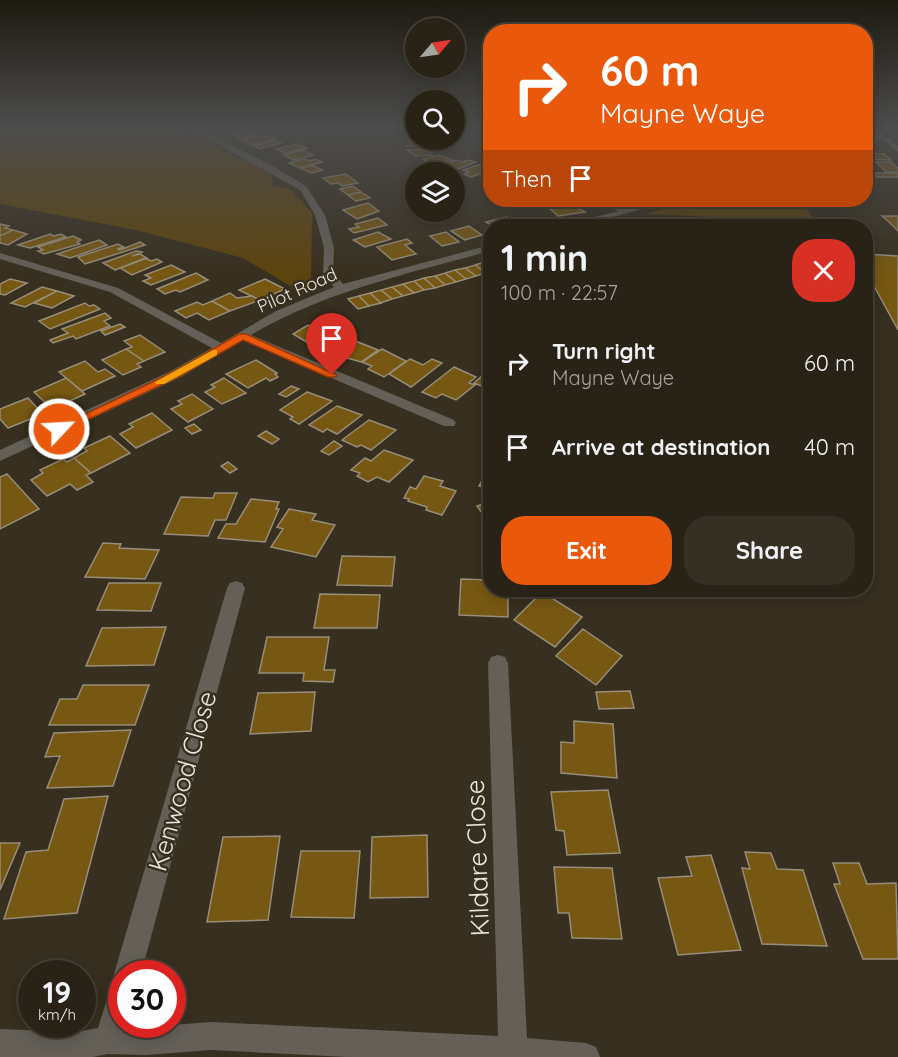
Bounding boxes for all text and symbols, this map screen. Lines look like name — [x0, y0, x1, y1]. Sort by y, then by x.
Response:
north arrow — [405, 18, 465, 78]
map controls — [405, 18, 465, 222]
text: 60 m — [600, 44, 700, 97]
icon: right — [501, 48, 579, 126]
button: search — [405, 90, 465, 150]
text: Mayne Waye — [600, 96, 765, 130]
button: layers — [405, 162, 465, 222]
icon: arrive — [564, 162, 597, 195]
text: Then — [501, 165, 552, 193]
text: 1 min — [501, 235, 588, 280]
button: close — [792, 239, 855, 302]
street label: Pilot Road — [253, 262, 341, 318]
text: 100 m · 22:57 — [501, 280, 618, 305]
pin — [306, 313, 357, 375]
icon: arrive — [315, 322, 348, 355]
text: Turn right — [552, 337, 656, 365]
icon: right — [501, 347, 534, 380]
text: 60 m — [804, 349, 855, 377]
text: Mayne Waye — [552, 365, 674, 390]
position arrow — [27, 397, 91, 461]
icon: arrive — [501, 431, 534, 464]
text: Arrive at destination — [552, 433, 770, 461]
text: 40 m — [804, 433, 855, 461]
button: Exit — [501, 516, 672, 585]
button: Share — [684, 516, 855, 585]
street label: Kenwood Close — [141, 687, 223, 875]
street label: Kildare Close — [458, 779, 496, 937]
speed limit sign: 30 — [108, 960, 186, 1038]
text: 19 — [43, 973, 71, 1011]
text: km/h — [38, 1005, 76, 1024]

